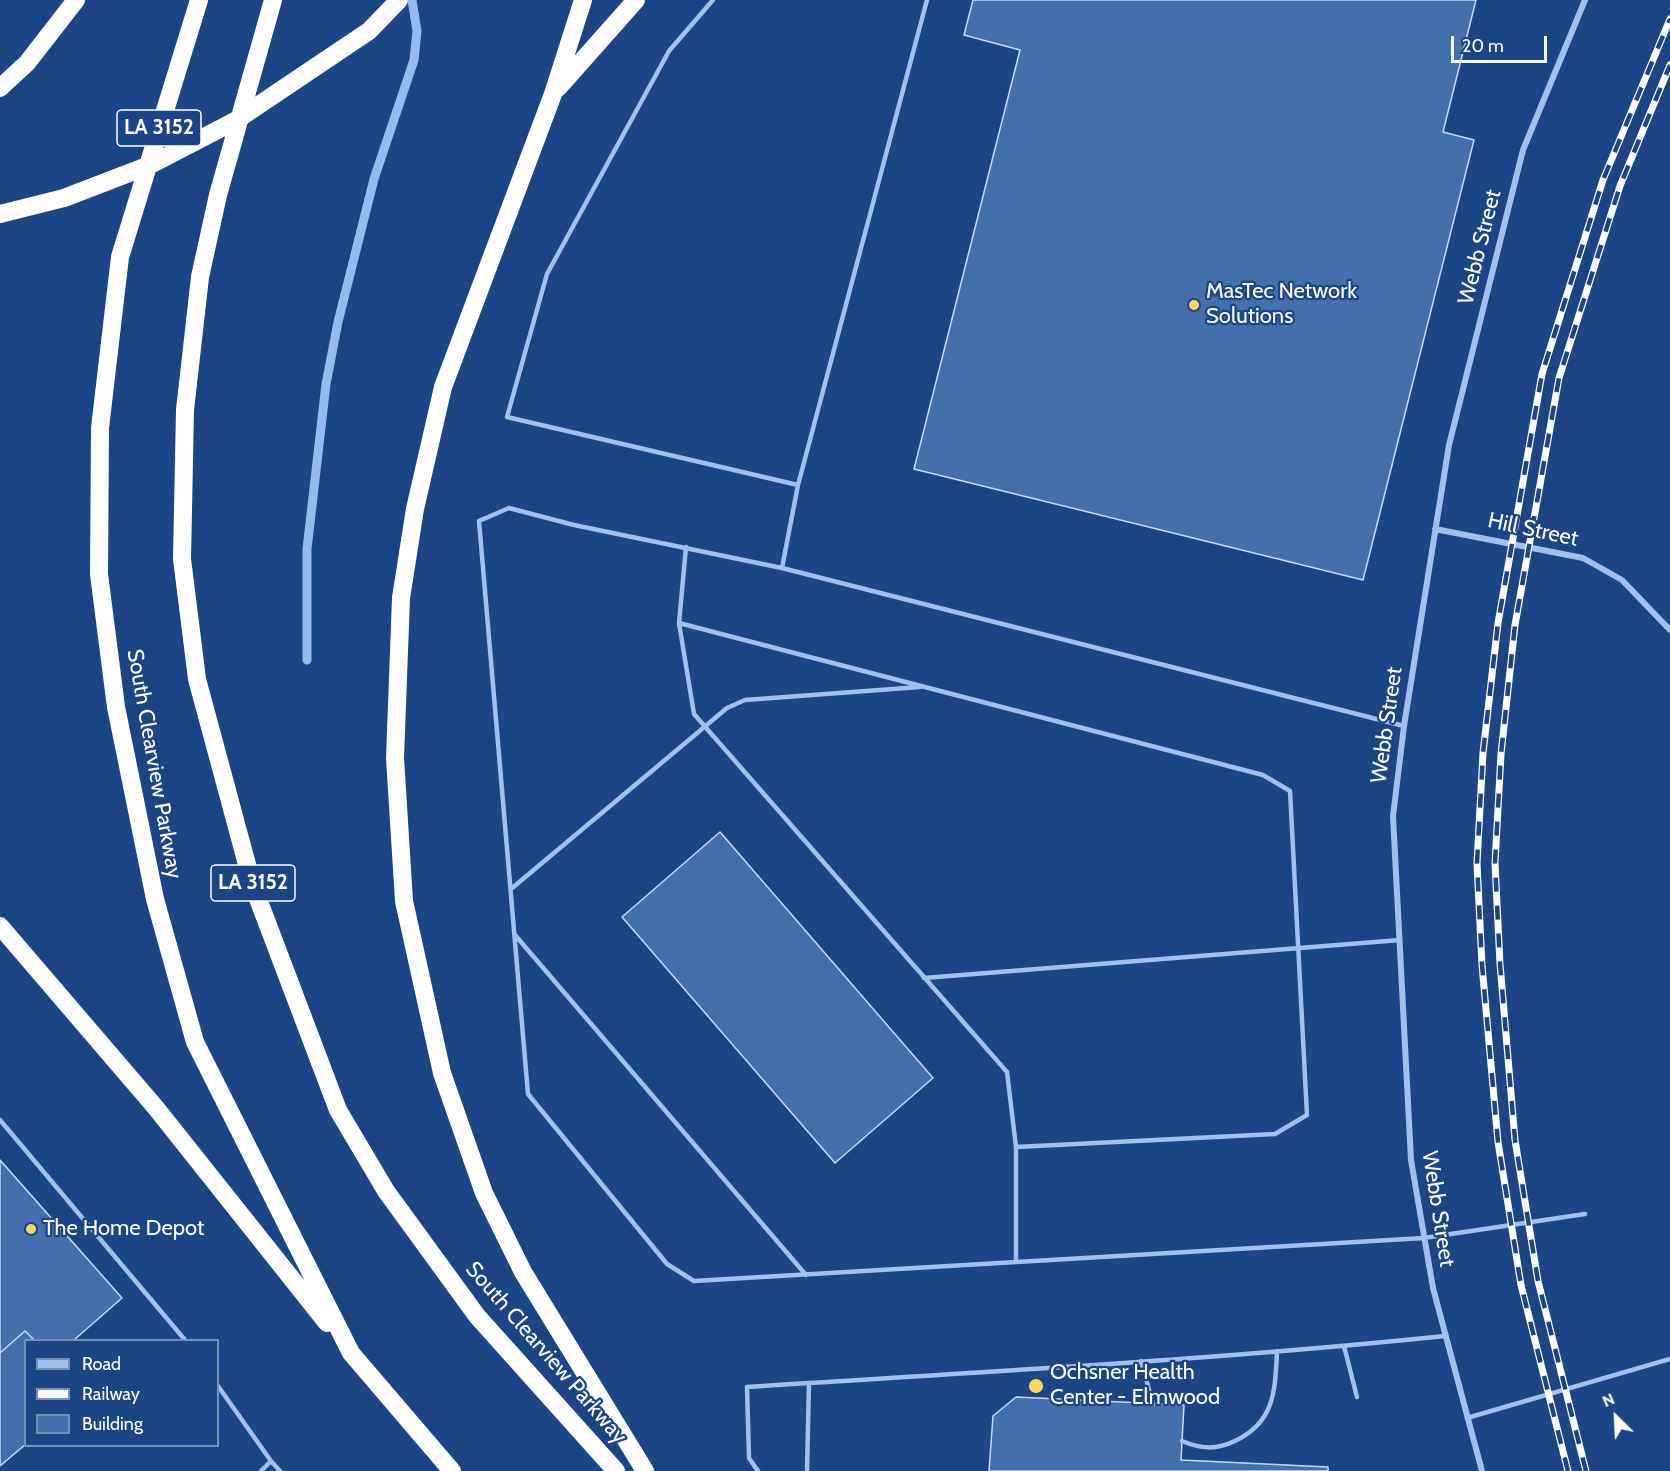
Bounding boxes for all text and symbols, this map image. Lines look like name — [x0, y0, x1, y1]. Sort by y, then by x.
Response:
scale bar — [1454, 24, 1550, 62]
text: 20 m — [1462, 35, 1504, 57]
road number: LA 3152 — [117, 110, 201, 146]
street label: Webb Street — [1453, 187, 1507, 307]
place label: MasTec Network Solutions — [1206, 279, 1357, 330]
marker: MasTec Network Solutions — [1187, 298, 1201, 312]
street label: Hill Street — [1485, 508, 1581, 552]
street label: South Clearview Parkway — [121, 647, 187, 881]
street label: Webb Street — [1366, 665, 1408, 785]
road number: LA 3152 — [211, 865, 295, 901]
street label: Webb Street — [1416, 1149, 1460, 1269]
place label: The Home Depot — [43, 1216, 204, 1242]
marker: The Home Depot — [24, 1222, 38, 1236]
street label: South Clearview Parkway — [460, 1257, 632, 1449]
legend — [24, 1339, 219, 1447]
text: Road — [82, 1353, 121, 1375]
place label: Ochsner Health Center - Elmwood — [1050, 1360, 1220, 1412]
marker: Ochsner Health Center - Elmwood — [1027, 1377, 1045, 1395]
text: Railway — [82, 1383, 140, 1405]
north arrow — [1586, 1387, 1646, 1447]
text: N — [1599, 1389, 1618, 1411]
text: Building — [82, 1413, 143, 1435]

